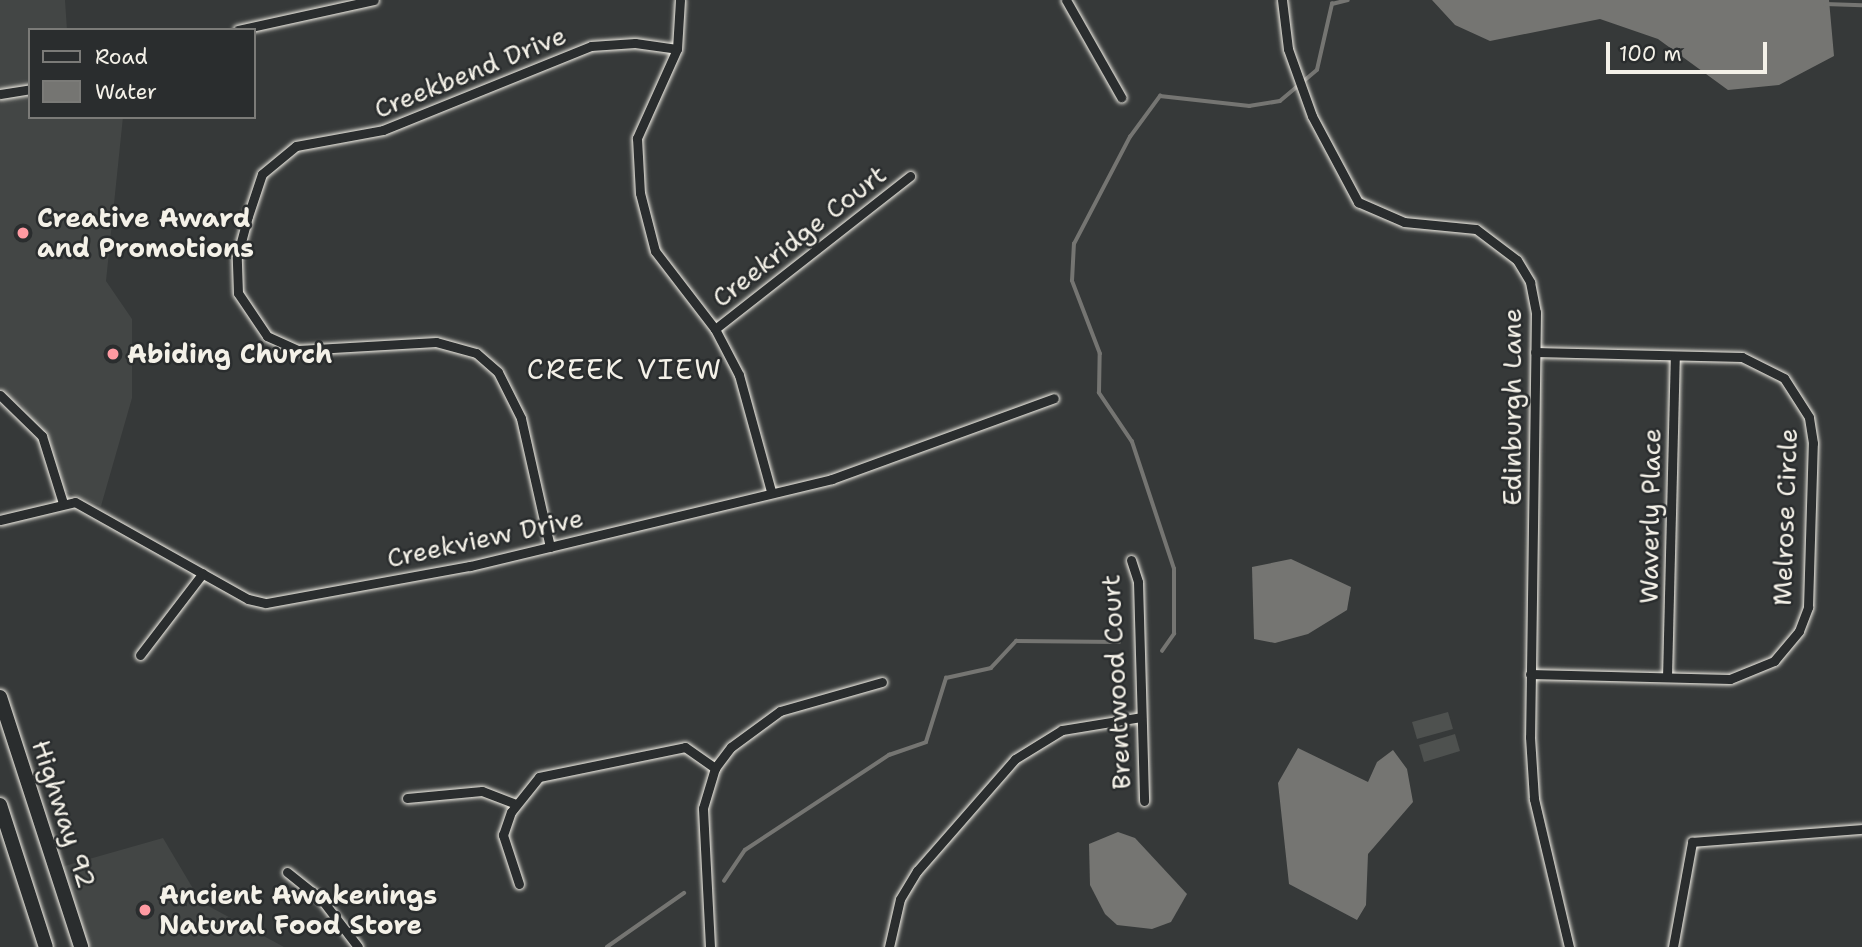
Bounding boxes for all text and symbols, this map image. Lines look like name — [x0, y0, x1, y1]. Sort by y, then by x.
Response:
street label: Creekbend Drive — [370, 19, 570, 125]
legend — [28, 28, 256, 119]
scale bar — [1610, 28, 1771, 72]
text: 100 m — [1619, 40, 1682, 68]
text: Road — [95, 43, 148, 71]
text: Water — [95, 78, 157, 106]
street label: Creekridge Court — [706, 158, 892, 314]
place label: Creative Award and Promotions — [37, 202, 254, 264]
marker: Creative Award and Promotions — [15, 225, 31, 241]
street label: Edinburgh Lane — [1496, 308, 1528, 506]
place label: Abiding Church — [127, 338, 332, 370]
marker: Abiding Church — [105, 346, 121, 362]
district label: CREEK VIEW — [528, 352, 722, 386]
street label: Waverly Place — [1633, 428, 1667, 604]
street label: Melrose Circle — [1766, 428, 1804, 606]
street label: Creekview Drive — [384, 502, 586, 574]
street label: Brentwood Court — [1095, 574, 1137, 790]
street label: Highway 92 — [25, 736, 103, 892]
place label: Ancient Awakenings Natural Food Store — [159, 879, 437, 940]
marker: Ancient Awakenings Natural Food Store — [137, 902, 153, 918]

